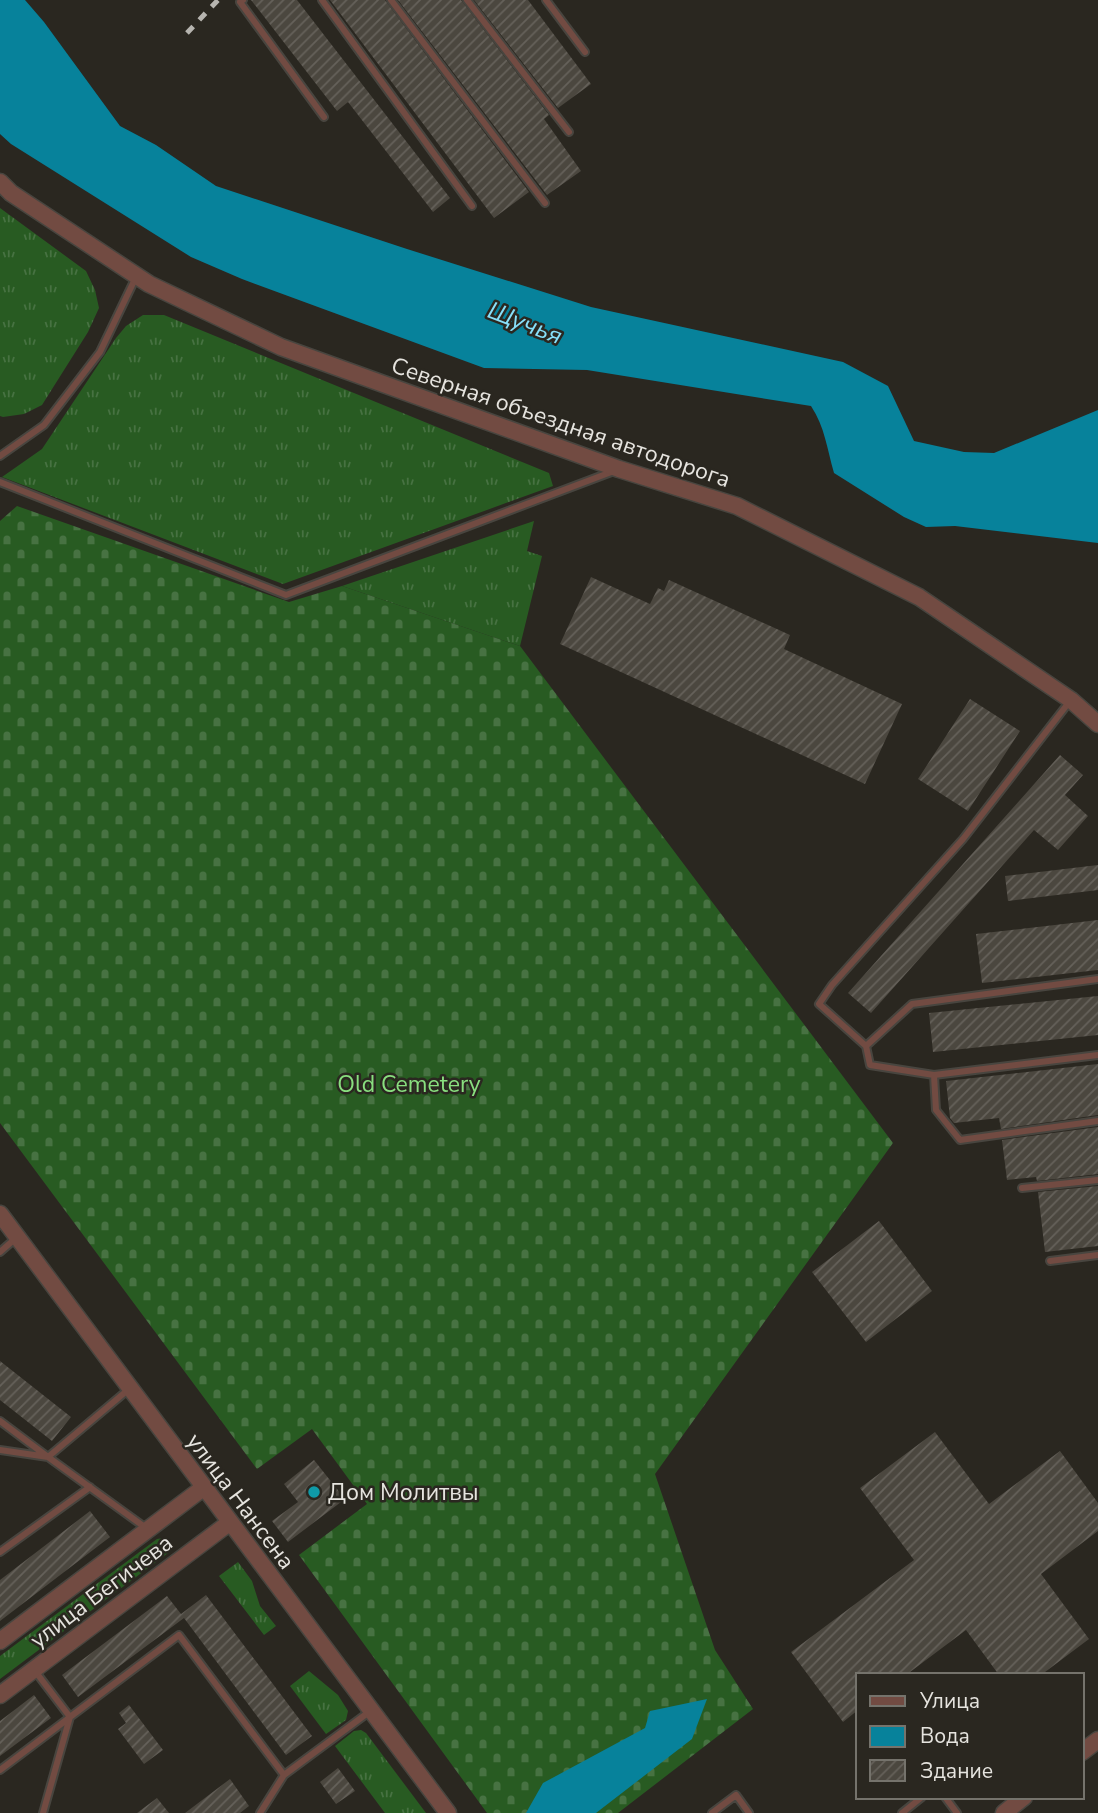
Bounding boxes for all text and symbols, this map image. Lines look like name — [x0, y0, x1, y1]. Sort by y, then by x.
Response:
water label: Щучья — [483, 294, 567, 352]
street label: Северная объездная автодорога — [387, 350, 735, 495]
park label: Old Cemetery — [337, 1069, 481, 1100]
street label: улица Нансена — [179, 1427, 302, 1576]
place label: Дом Молитвы — [328, 1477, 479, 1508]
marker: Дом Молитвы — [306, 1484, 322, 1500]
street label: улица Бегичева — [24, 1527, 179, 1655]
legend — [856, 1673, 1084, 1799]
text: Улица — [919, 1687, 980, 1715]
text: Вода — [920, 1722, 970, 1750]
text: Здание — [920, 1757, 993, 1785]

